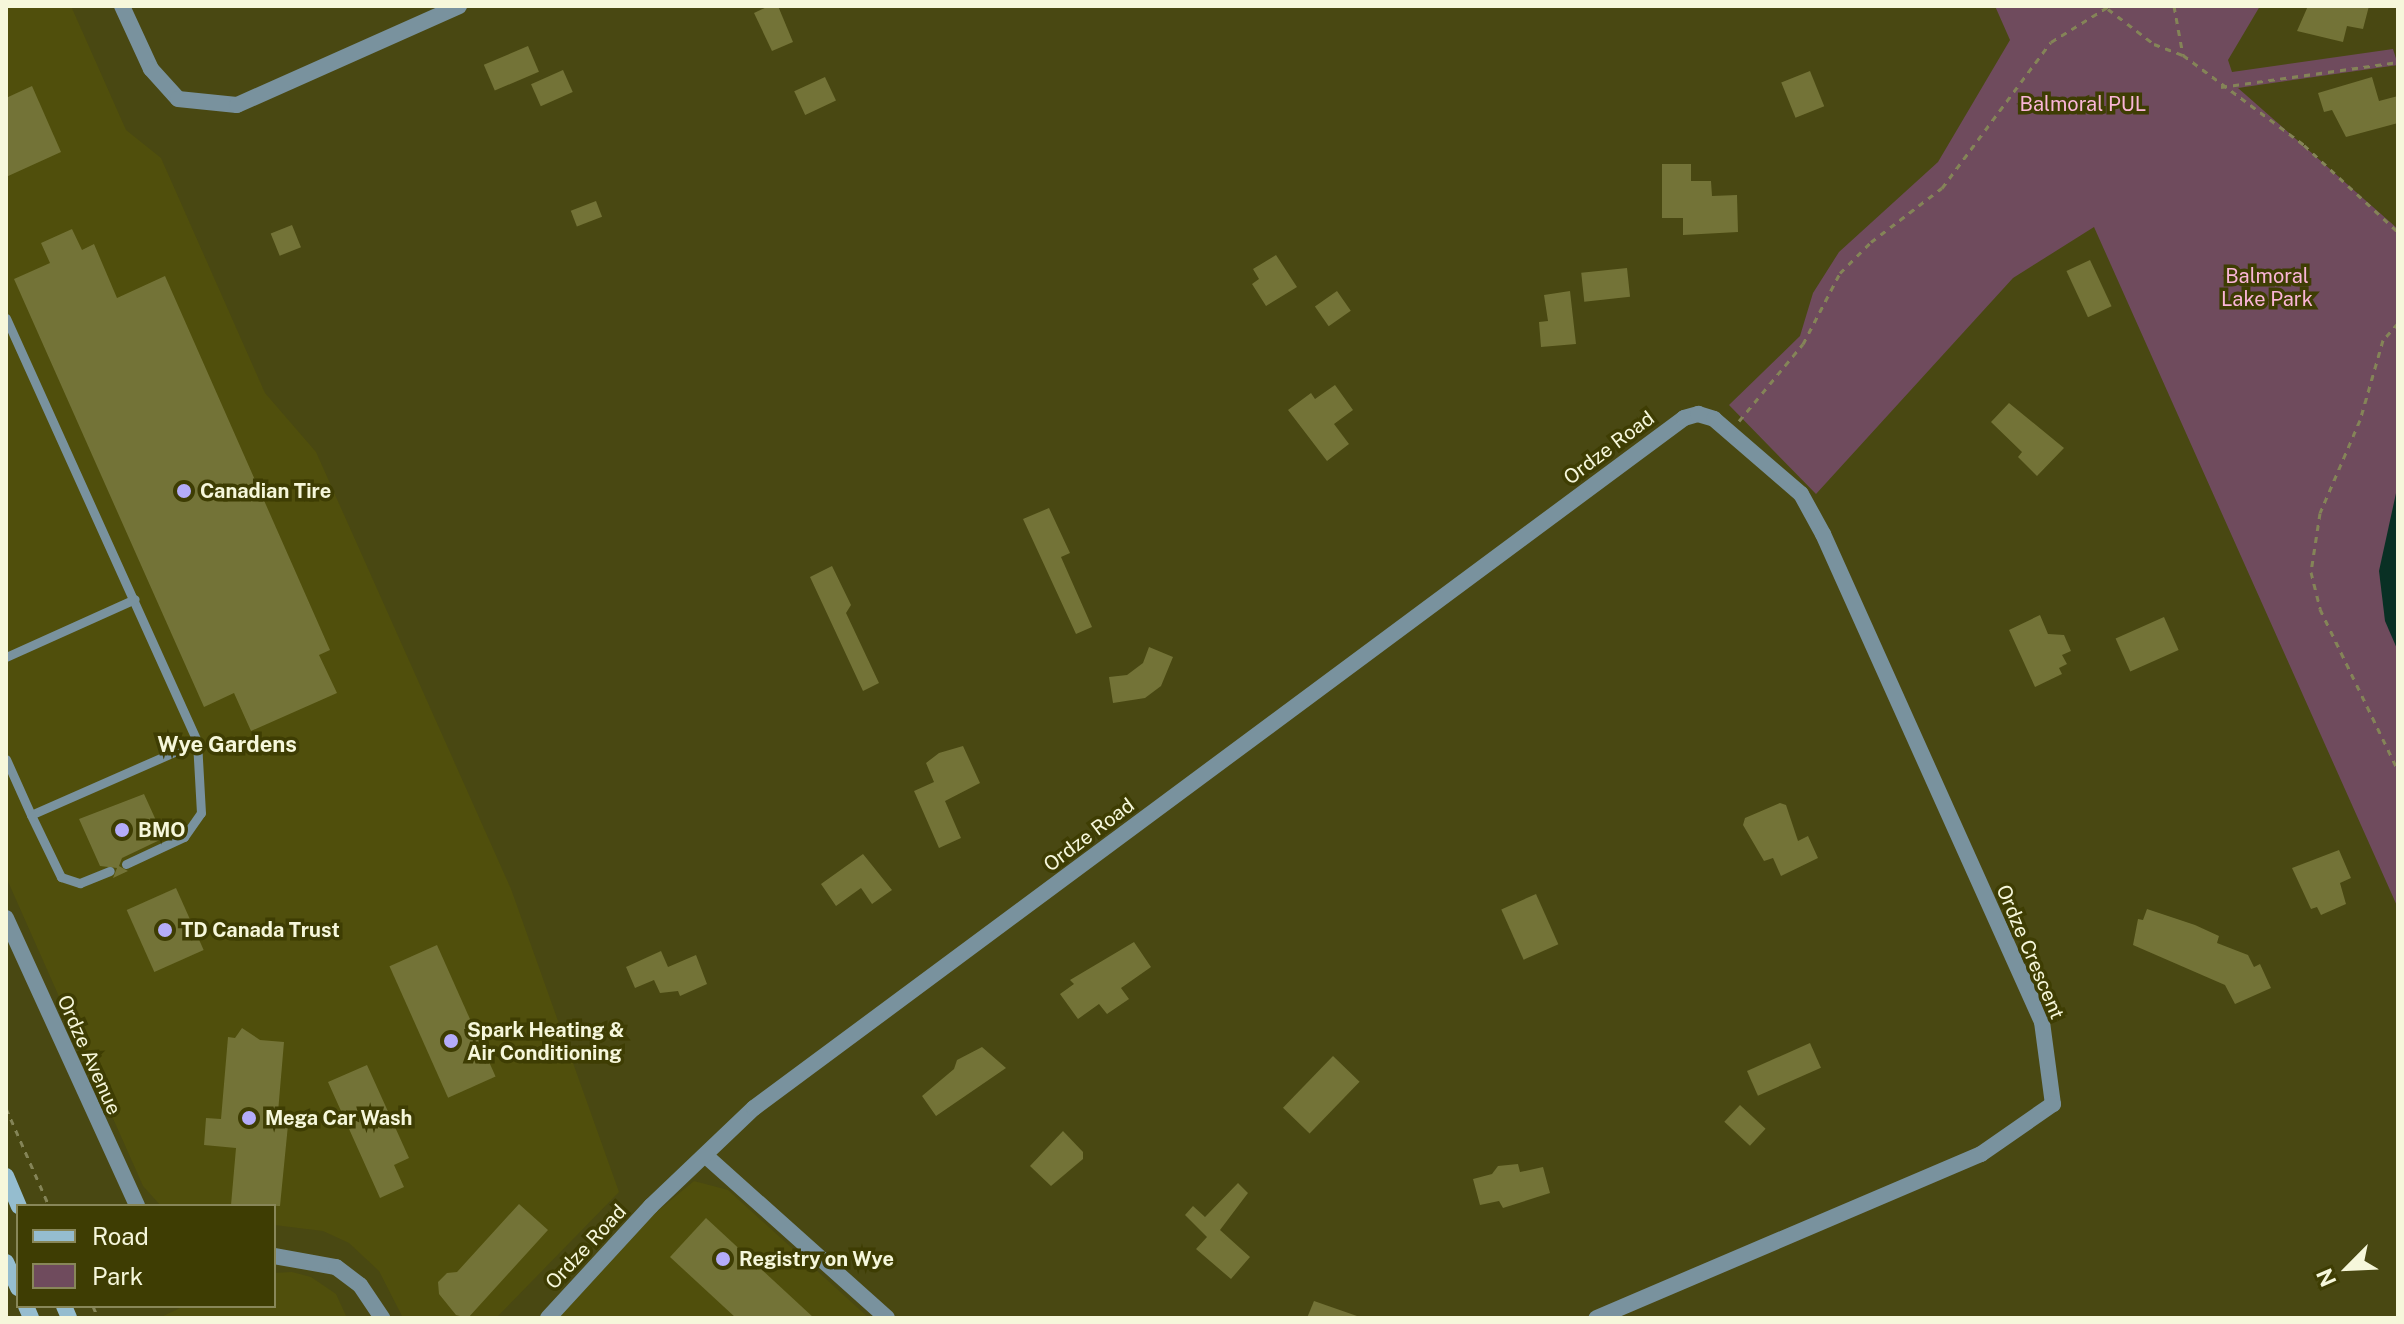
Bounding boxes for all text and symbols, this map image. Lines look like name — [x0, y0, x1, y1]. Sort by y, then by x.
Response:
park label: Balmoral PUL — [2020, 92, 2146, 116]
park label: Balmoral Lake Park — [2221, 264, 2313, 311]
street label: Ordze Road — [1559, 406, 1659, 490]
place label: Canadian Tire — [200, 479, 331, 503]
marker: Canadian Tire — [175, 482, 193, 500]
district label: Wye Gardens — [157, 732, 297, 758]
street label: Ordze Road — [1039, 793, 1139, 877]
place label: BMO — [138, 818, 186, 842]
marker: BMO — [113, 821, 131, 839]
street label: Ordze Crescent — [1991, 881, 2069, 1023]
place label: TD Canada Trust — [181, 918, 340, 942]
marker: TD Canada Trust — [156, 921, 174, 939]
street label: Ordze Avenue — [52, 991, 126, 1119]
place label: Spark Heating & Air Conditioning — [467, 1018, 624, 1065]
marker: Spark Heating & Air Conditioning — [442, 1032, 460, 1050]
place label: Mega Car Wash — [265, 1106, 413, 1130]
marker: Mega Car Wash — [240, 1109, 258, 1127]
street label: Ordze Road — [541, 1200, 631, 1294]
legend — [16, 1204, 276, 1308]
text: Road — [92, 1222, 149, 1250]
north arrow — [2308, 1228, 2388, 1308]
place label: Registry on Wye — [739, 1247, 895, 1271]
marker: Registry on Wye — [714, 1250, 732, 1268]
text: Park — [92, 1262, 143, 1290]
text: N — [2311, 1265, 2341, 1291]

